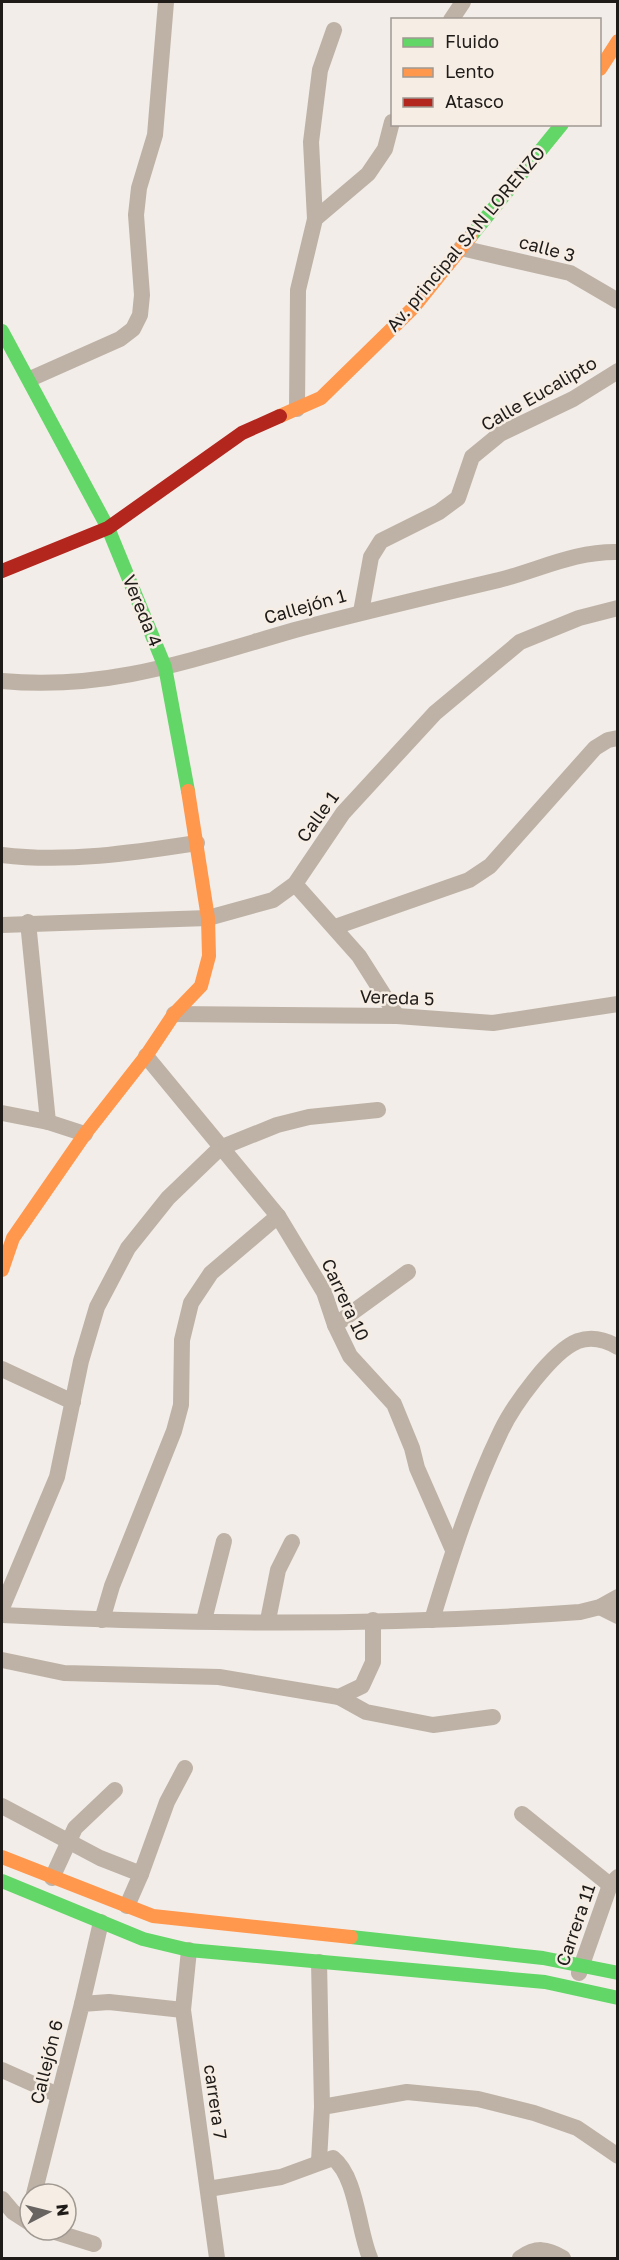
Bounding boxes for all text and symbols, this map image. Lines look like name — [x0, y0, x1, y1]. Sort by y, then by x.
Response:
legend — [391, 18, 601, 126]
text: Fluido — [445, 30, 499, 52]
text: Lento — [445, 60, 494, 82]
text: Atasco — [445, 90, 504, 112]
street label: Av. principal SAN LORENZO — [381, 141, 549, 336]
street label: calle 3 — [517, 230, 578, 266]
street label: Calle Eucalipto — [477, 351, 600, 435]
street label: Vereda 4 — [119, 572, 167, 650]
street label: Callejón 1 — [261, 584, 348, 628]
street label: Calle 1 — [291, 787, 343, 846]
street label: Vereda 5 — [359, 985, 435, 1009]
street label: Carrera 10 — [317, 1255, 374, 1344]
street label: Carrera 11 — [551, 1880, 599, 1969]
street label: Callejón 6 — [25, 2017, 67, 2106]
street label: carrera 7 — [200, 2063, 232, 2141]
north arrow — [18, 2182, 78, 2242]
text: N — [52, 2203, 74, 2217]

